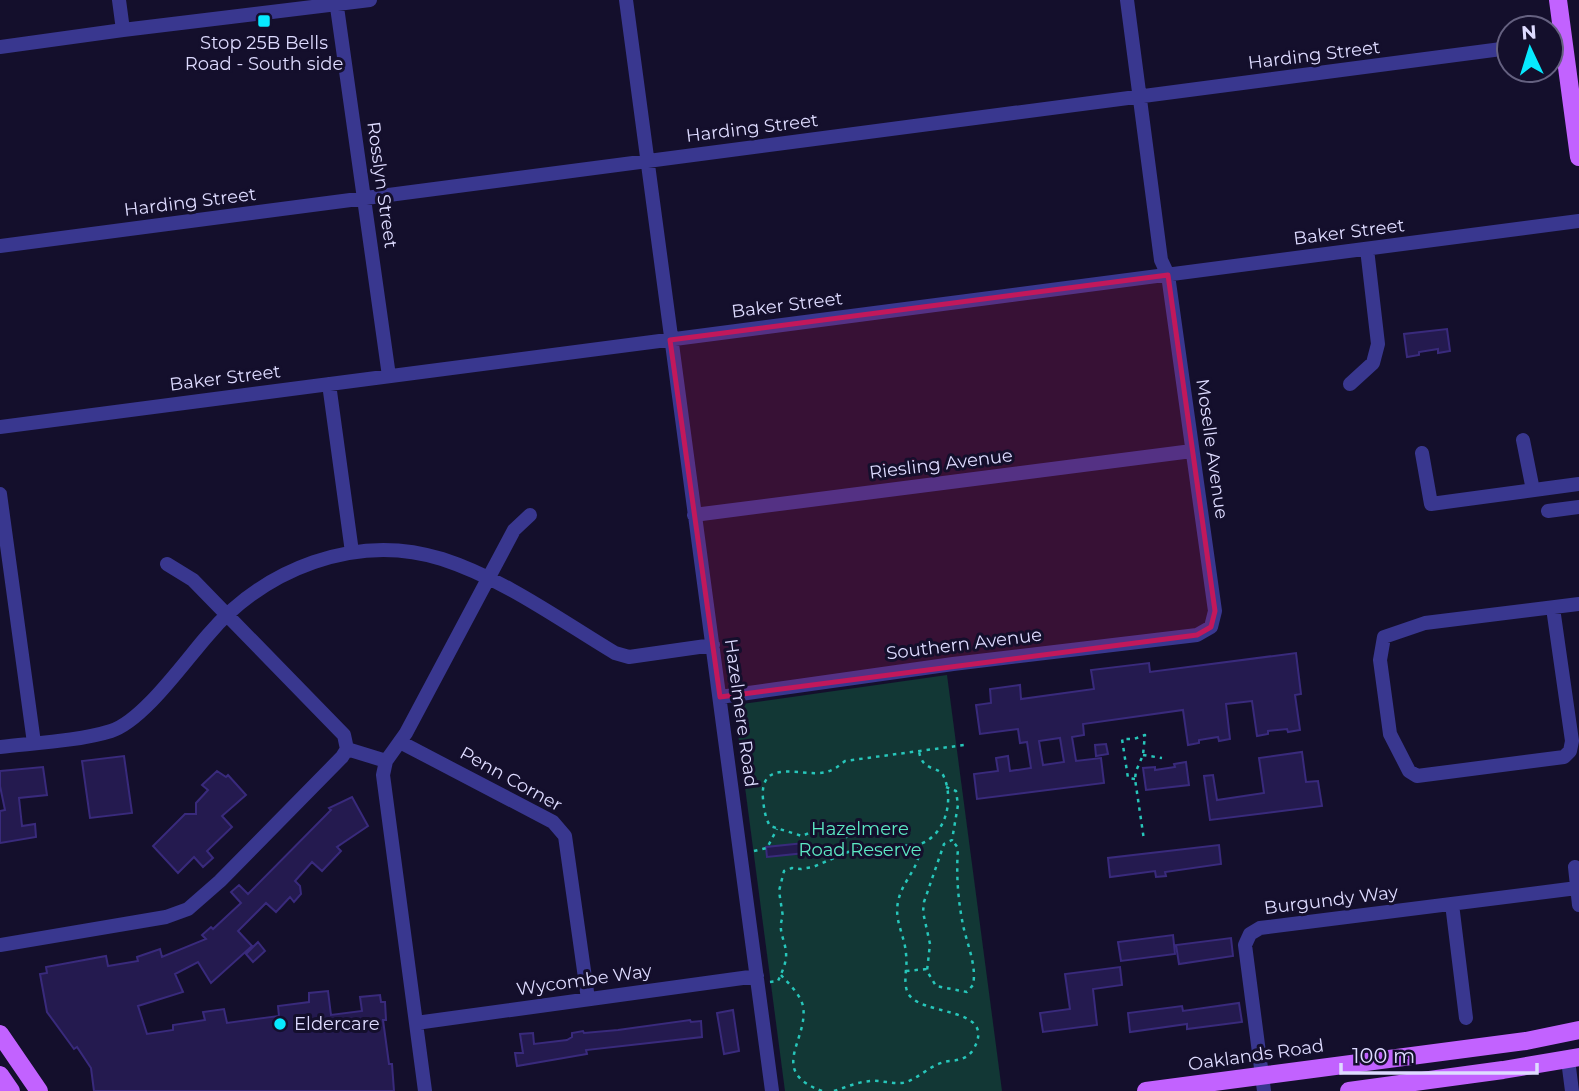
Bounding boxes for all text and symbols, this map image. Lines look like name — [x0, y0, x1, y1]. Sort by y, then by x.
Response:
marker: Stop 25B Bells Road - South side — [256, 13, 272, 29]
north arrow — [1495, 14, 1565, 84]
text: N — [1520, 21, 1537, 45]
place label: Stop 25B Bells Road - South side — [185, 32, 343, 75]
street label: Harding Street — [1247, 36, 1381, 74]
street label: Harding Street — [685, 109, 819, 147]
street label: Rosslyn Street — [362, 120, 402, 250]
street label: Harding Street — [123, 183, 257, 221]
street label: Baker Street — [1292, 214, 1406, 250]
street label: Baker Street — [730, 287, 844, 323]
street label: Baker Street — [168, 360, 282, 396]
street label: Moselle Avenue — [1191, 377, 1233, 521]
street label: Riesling Avenue — [868, 444, 1014, 484]
street label: Southern Avenue — [885, 624, 1043, 664]
street label: Hazelmere Road — [720, 637, 762, 789]
street label: Penn Corner — [456, 742, 566, 816]
park label: Hazelmere Road Reserve — [798, 818, 922, 861]
street label: Burgundy Way — [1263, 881, 1400, 919]
street label: Wycombe Way — [515, 960, 653, 1000]
place label: Eldercare — [294, 1013, 380, 1035]
marker: Eldercare — [272, 1016, 288, 1032]
scale bar — [1341, 1032, 1537, 1076]
street label: Oaklands Road — [1187, 1035, 1325, 1075]
text: 100 m — [1352, 1043, 1415, 1068]

